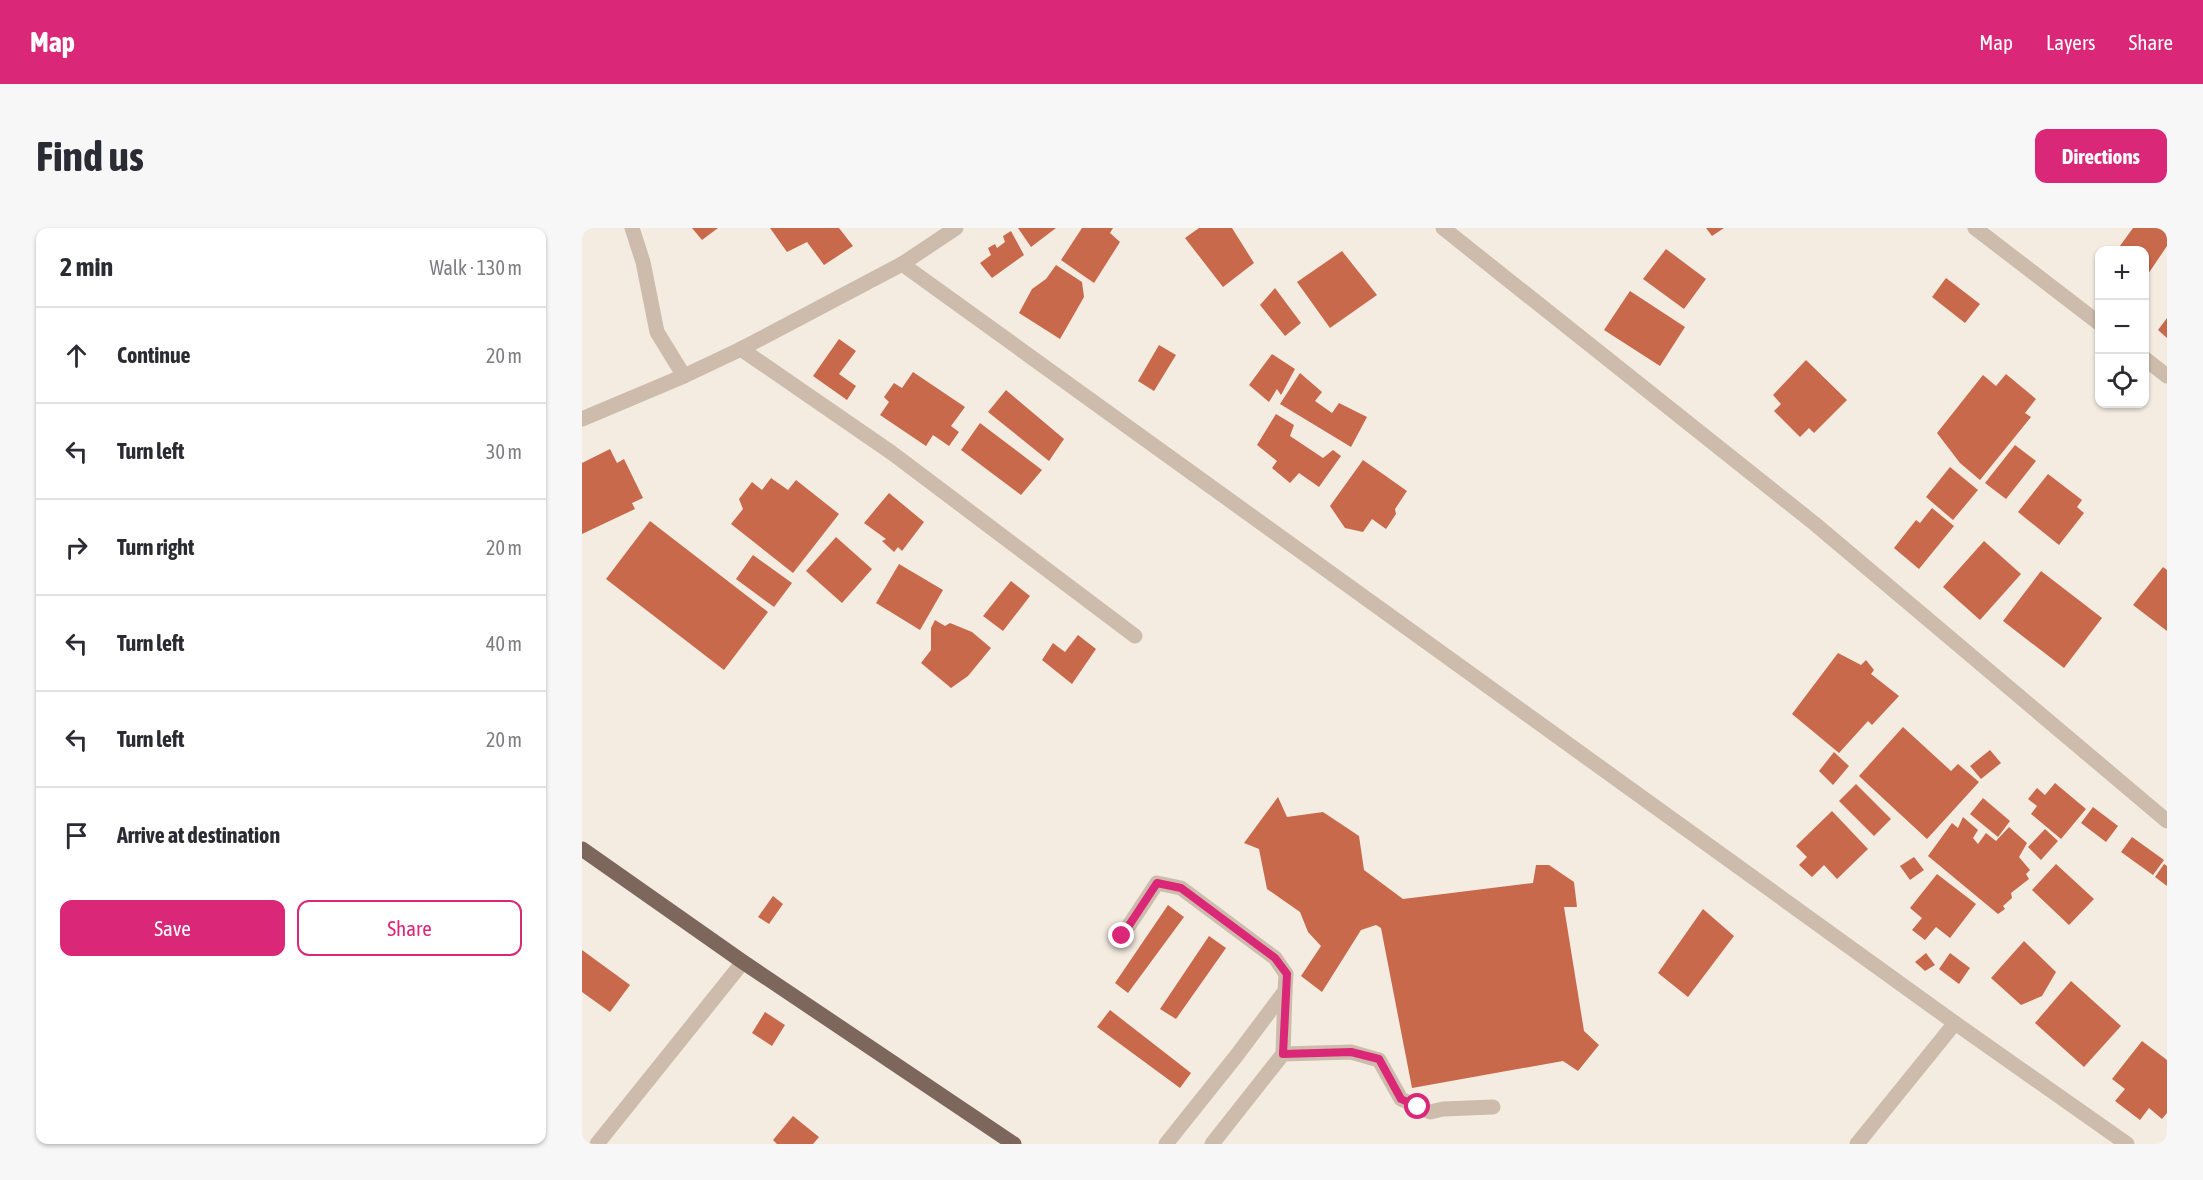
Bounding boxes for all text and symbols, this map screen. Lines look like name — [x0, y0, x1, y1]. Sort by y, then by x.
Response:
text: Map — [30, 26, 75, 58]
text: Map — [1979, 30, 2013, 54]
text: Layers — [2046, 30, 2096, 54]
text: Share — [2129, 30, 2173, 54]
button: Directions — [2035, 129, 2167, 183]
text: Find us — [36, 132, 144, 180]
map controls — [2095, 246, 2149, 408]
button: + — [2095, 246, 2149, 300]
text: 2 min — [60, 252, 113, 282]
text: Walk · 130 m — [430, 256, 522, 279]
button: − — [2095, 300, 2149, 354]
icon: ahead — [60, 339, 93, 372]
text: Continue — [117, 342, 191, 368]
text: 20 m — [486, 344, 522, 367]
button: locate — [2095, 354, 2149, 408]
icon: left — [60, 435, 93, 468]
text: Turn left — [117, 438, 184, 464]
text: 30 m — [486, 440, 522, 463]
icon: right — [60, 531, 93, 564]
text: Turn right — [117, 534, 194, 560]
text: 20 m — [486, 536, 522, 559]
icon: left — [60, 627, 93, 660]
text: Turn left — [117, 630, 184, 656]
text: 40 m — [486, 632, 522, 655]
icon: left — [60, 723, 93, 756]
text: Turn left — [117, 726, 184, 752]
text: 20 m — [486, 728, 522, 751]
icon: arrive — [60, 819, 93, 852]
text: Arrive at destination — [117, 822, 280, 848]
button: Save — [60, 900, 285, 956]
button: Share — [297, 900, 522, 956]
route end — [1108, 922, 1134, 948]
route start — [1404, 1093, 1430, 1119]

